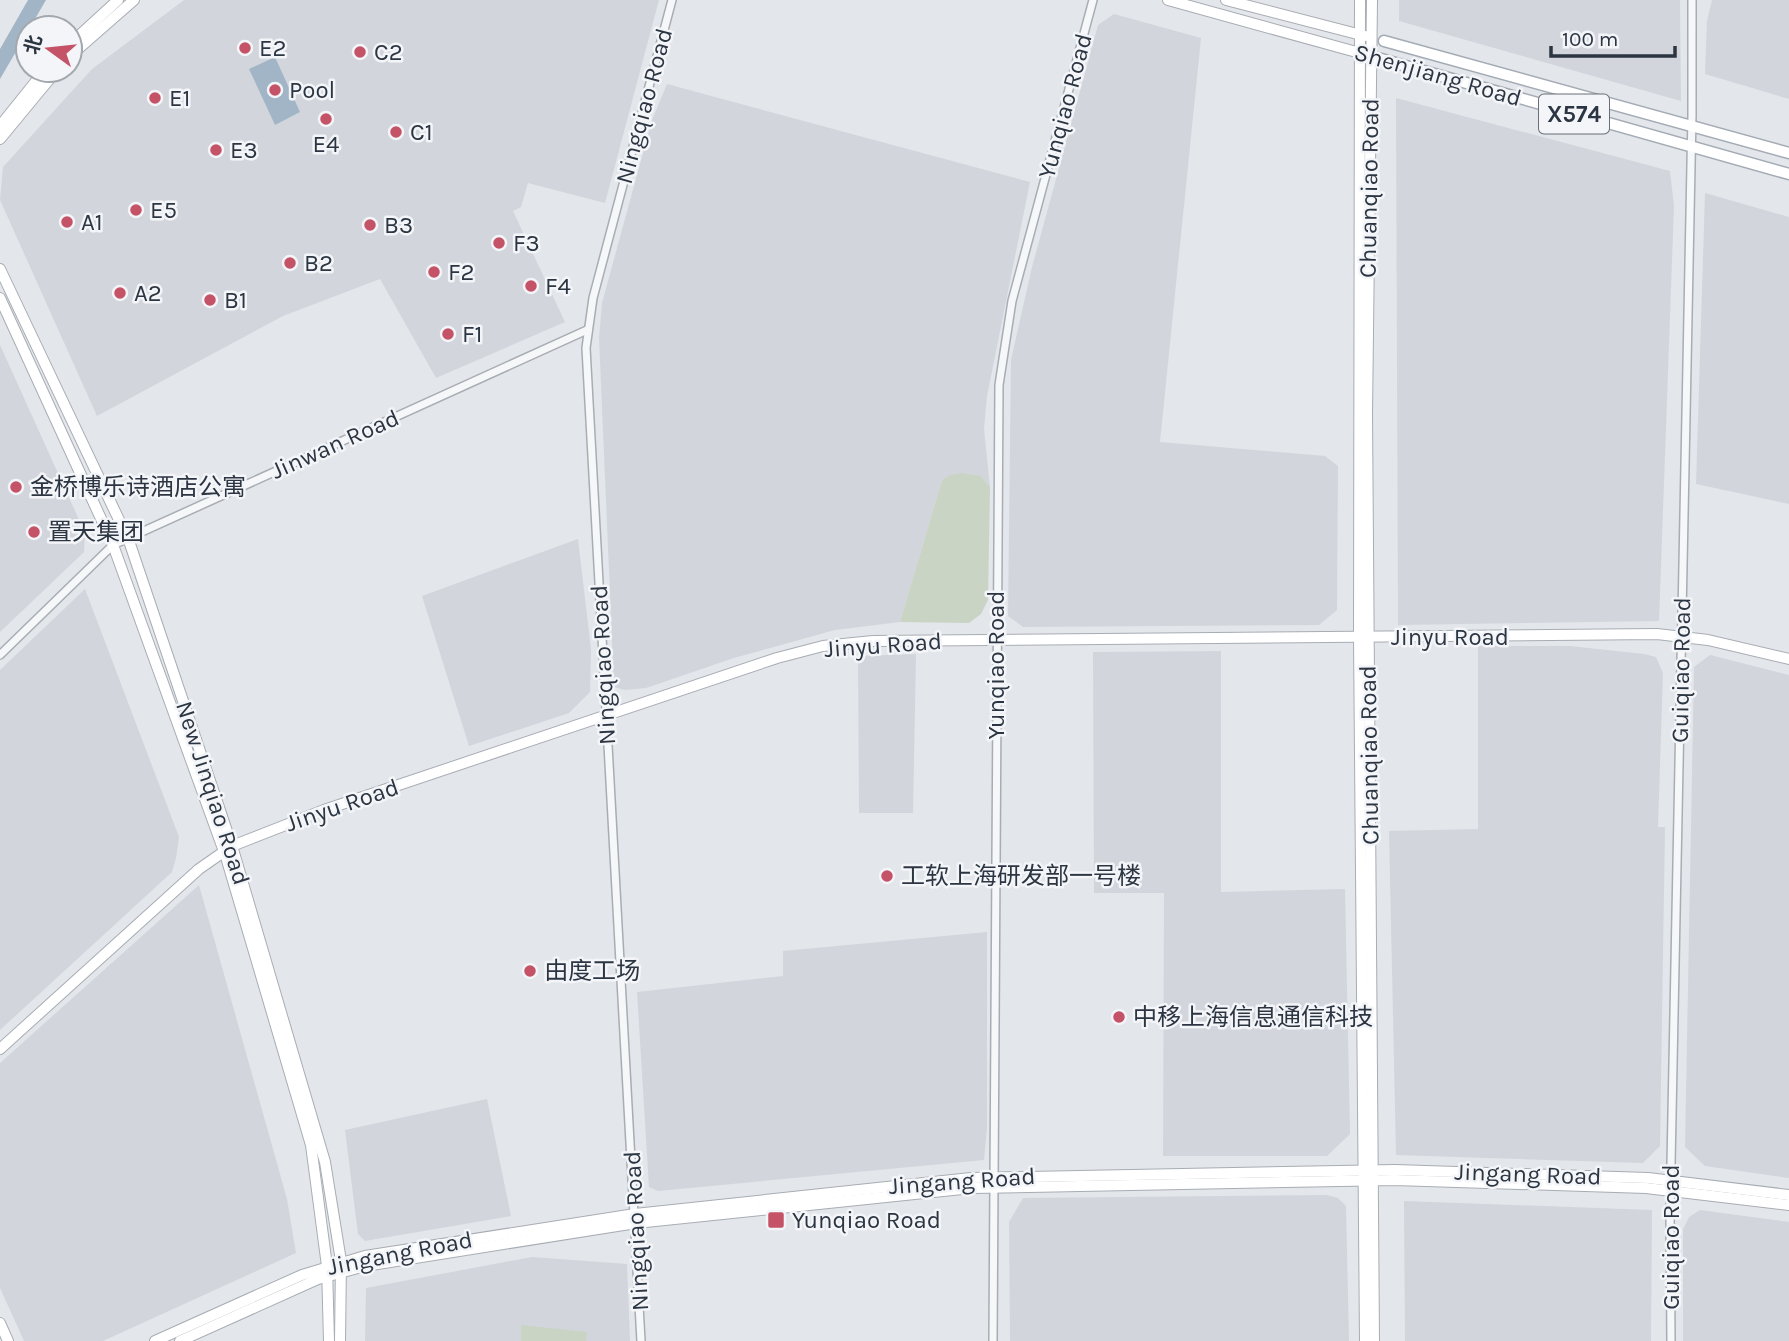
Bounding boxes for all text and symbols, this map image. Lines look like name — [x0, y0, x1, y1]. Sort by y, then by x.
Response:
north arrow — [14, 14, 84, 84]
scale bar — [1551, 14, 1675, 58]
street label: Ningqiao Road — [610, 25, 678, 187]
text: 100 m — [1562, 27, 1619, 51]
street label: Yunqiao Road — [1032, 30, 1098, 182]
text: 北 — [20, 33, 47, 57]
place label: E2 — [259, 34, 286, 62]
place label: C2 — [374, 38, 403, 66]
street label: Shenjiang Road — [1351, 38, 1525, 112]
marker: E2 — [237, 40, 253, 56]
marker: C2 — [352, 44, 368, 60]
place label: Pool — [289, 76, 335, 104]
marker: Pool — [267, 82, 283, 98]
place label: E1 — [169, 84, 190, 112]
marker: E1 — [147, 90, 163, 106]
road number: X574 — [1539, 94, 1609, 134]
street label: Chuanqiao Road — [1353, 98, 1385, 278]
marker: E4 — [318, 111, 334, 127]
place label: C1 — [410, 118, 433, 146]
marker: C1 — [388, 124, 404, 140]
place label: E4 — [313, 130, 339, 158]
place label: E3 — [230, 136, 258, 164]
marker: E3 — [208, 142, 224, 158]
place label: E5 — [150, 196, 177, 224]
marker: E5 — [128, 202, 144, 218]
place label: A1 — [81, 208, 103, 236]
place label: B3 — [384, 211, 413, 239]
marker: A1 — [59, 214, 75, 230]
marker: B3 — [362, 217, 378, 233]
place label: F3 — [513, 229, 540, 257]
marker: F3 — [491, 235, 507, 251]
place label: B2 — [304, 249, 333, 277]
marker: B2 — [282, 255, 298, 271]
place label: F2 — [448, 258, 474, 286]
marker: F2 — [426, 264, 442, 280]
place label: F4 — [545, 272, 571, 300]
marker: F4 — [523, 278, 539, 294]
place label: A2 — [134, 279, 162, 307]
marker: A2 — [112, 285, 128, 301]
place label: B1 — [224, 286, 247, 314]
marker: B1 — [202, 292, 218, 308]
place label: F1 — [462, 320, 483, 348]
marker: F1 — [440, 326, 456, 342]
street label: Jinwan Road — [267, 403, 403, 485]
place label: 金桥博乐诗酒店公寓 — [30, 473, 246, 501]
marker: 金桥博乐诗酒店公寓 — [8, 479, 24, 495]
place label: 置天集团 — [48, 518, 144, 546]
marker: 置天集团 — [26, 524, 42, 540]
street label: Ningqiao Road — [585, 584, 621, 746]
street label: Yunqiao Road — [982, 590, 1010, 740]
street label: Guiqiao Road — [1666, 597, 1696, 743]
street label: Jinyu Road — [1391, 623, 1509, 651]
street label: Jinyu Road — [823, 627, 943, 663]
street label: Chuanqiao Road — [1353, 665, 1385, 845]
street label: New Jinqiao Road — [170, 698, 256, 888]
street label: Jinyu Road — [282, 773, 402, 837]
place label: 工软上海研发部一号楼 — [901, 862, 1141, 890]
marker: 工软上海研发部一号楼 — [879, 868, 895, 884]
place label: 由度工场 — [544, 957, 640, 985]
marker: 由度工场 — [522, 963, 538, 979]
place label: 中移上海信息通信科技 — [1133, 1003, 1373, 1031]
marker: 中移上海信息通信科技 — [1111, 1009, 1127, 1025]
street label: Ningqiao Road — [618, 1150, 654, 1312]
street label: Jingang Road — [1454, 1157, 1602, 1191]
street label: Jingang Road — [888, 1162, 1036, 1200]
street label: Guiqiao Road — [1657, 1164, 1685, 1310]
place label: Yunqiao Road — [792, 1206, 941, 1234]
marker: Yunqiao Road — [766, 1210, 786, 1230]
street label: Jingang Road — [325, 1225, 475, 1281]

